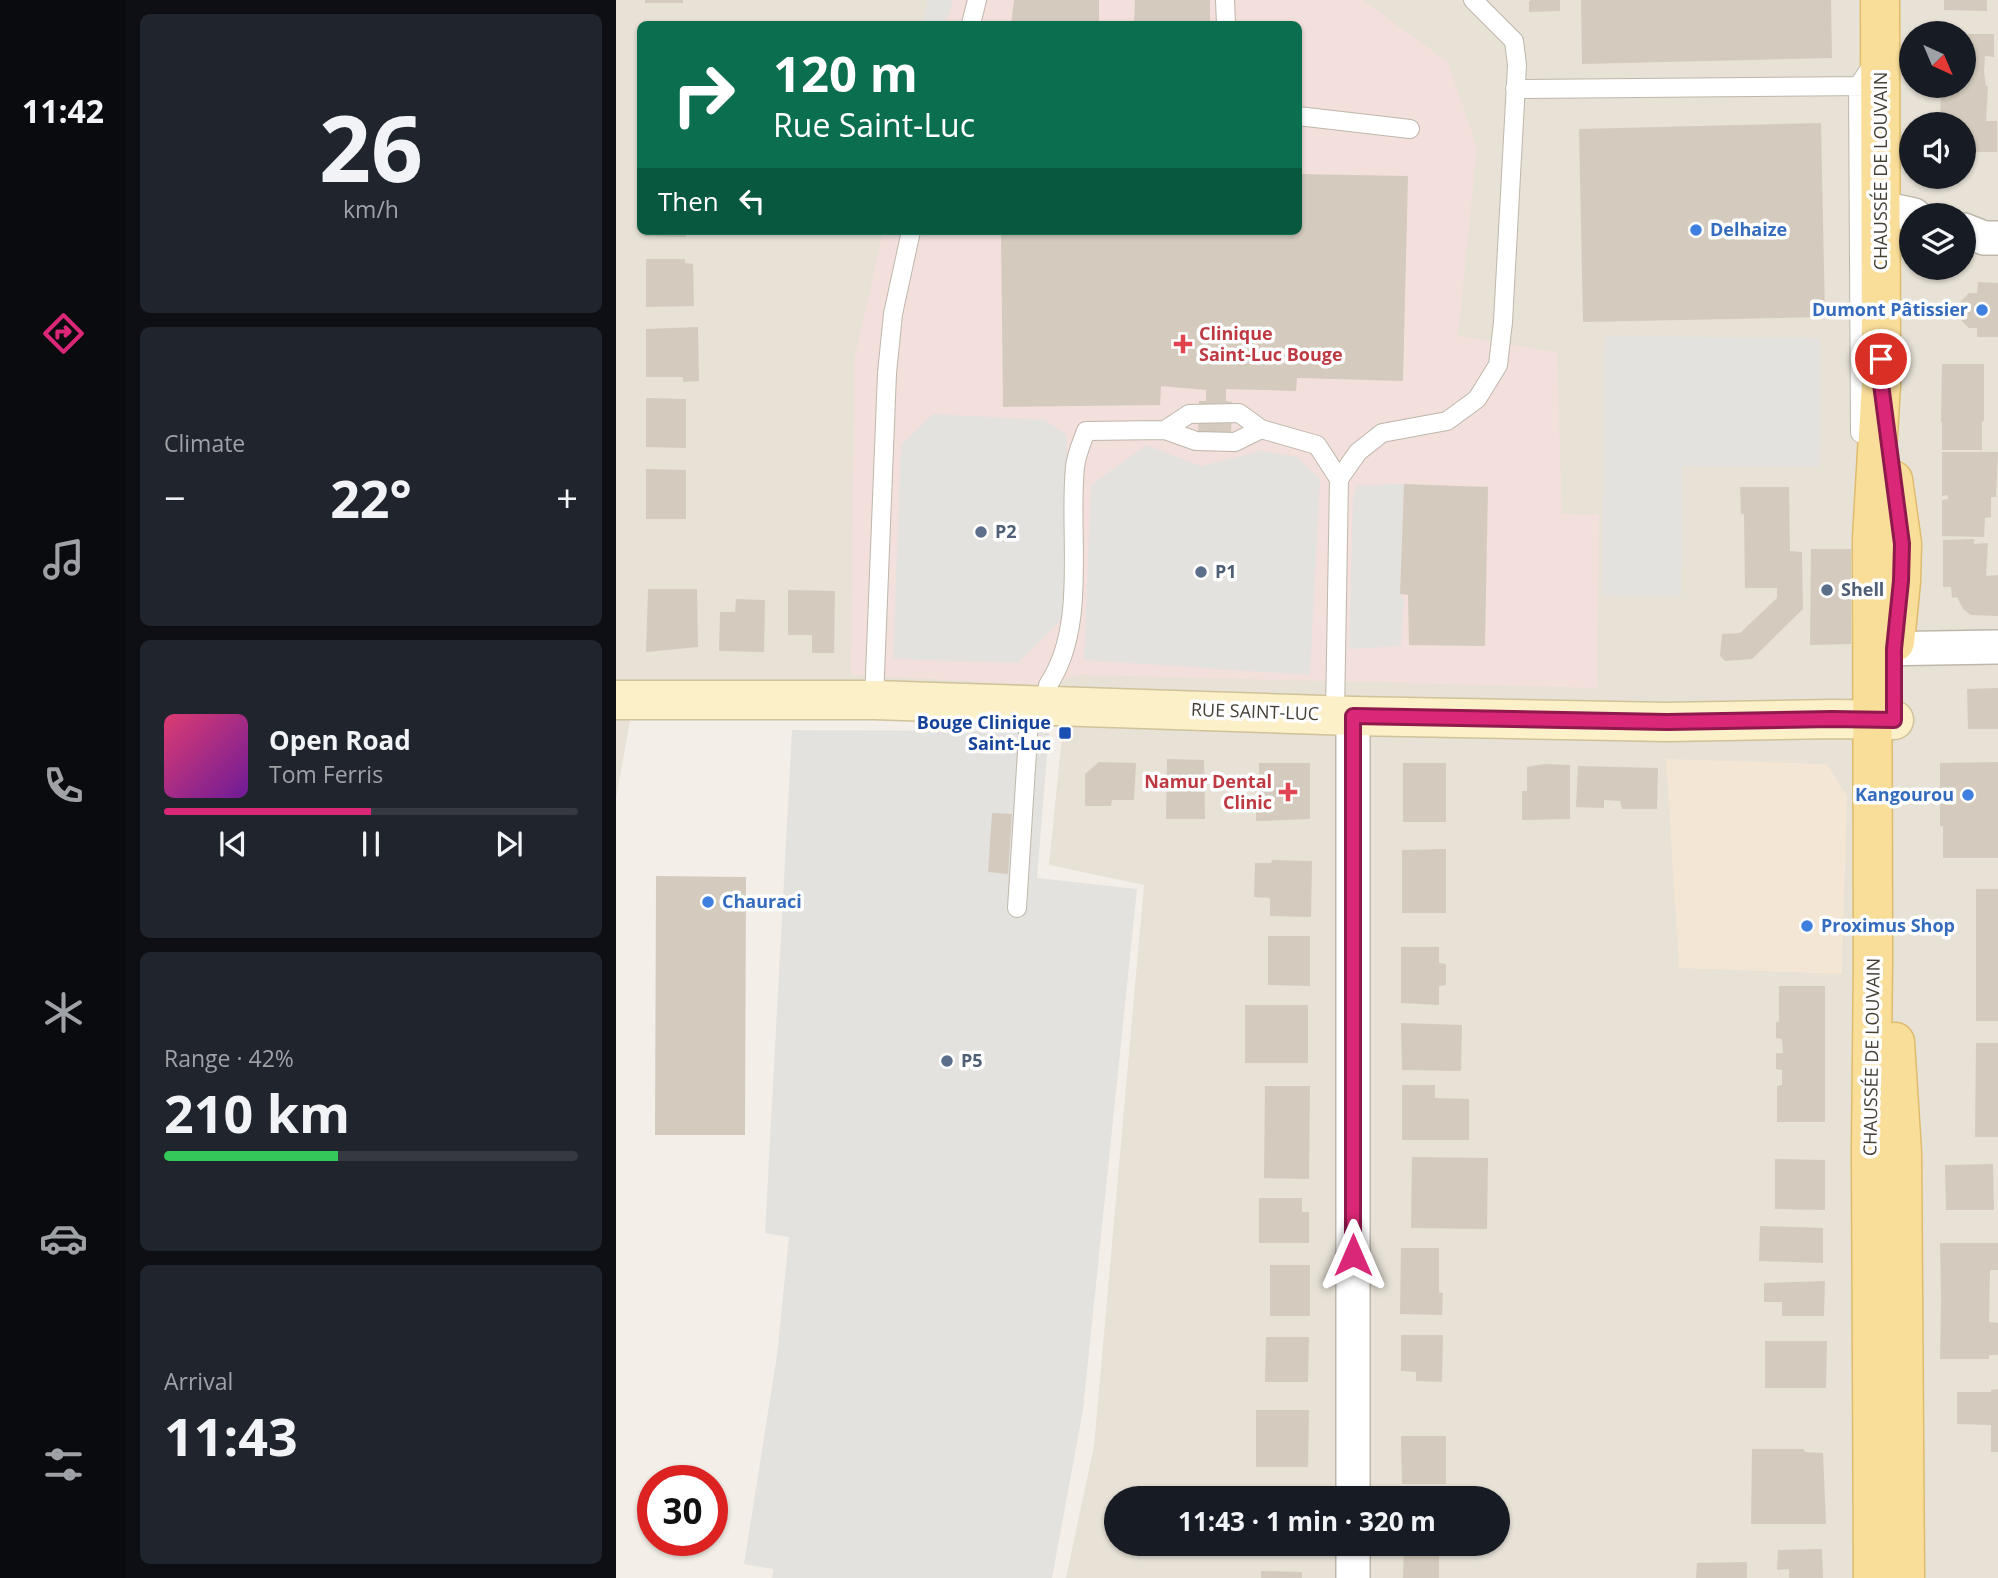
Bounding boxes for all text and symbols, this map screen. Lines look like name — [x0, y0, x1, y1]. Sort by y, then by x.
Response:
north arrow — [1899, 21, 1976, 98]
map controls — [1899, 21, 1976, 280]
text: 120 m — [773, 40, 918, 106]
icon: right — [658, 49, 749, 140]
street label: CHAUSSÉE DE LOUVAIN — [1868, 72, 1892, 270]
text: 26 — [319, 85, 423, 209]
text: 11:42 — [22, 89, 104, 132]
text: Rue Saint-Luc — [773, 103, 975, 146]
button: sound — [1899, 112, 1976, 189]
icon: left — [733, 182, 771, 220]
text: Then — [658, 183, 719, 219]
text: km/h — [343, 193, 399, 225]
button: layers — [1899, 203, 1976, 280]
place label: Delhaize — [1710, 217, 1787, 241]
marker: Delhaize — [1688, 222, 1704, 238]
place label: Dumont Pâtissier — [1812, 297, 1968, 321]
marker: Dumont Pâtissier — [1974, 302, 1990, 318]
icon: directions — [39, 309, 88, 358]
place label: Clinique Saint-Luc Bouge — [1199, 321, 1343, 366]
pin — [1851, 329, 1911, 389]
marker: Clinique Saint-Luc Bouge — [1173, 334, 1193, 354]
icon: arrive — [1862, 340, 1900, 378]
text: Climate — [164, 427, 245, 459]
text: 22° — [330, 462, 412, 533]
text: − — [164, 471, 186, 523]
text: + — [556, 471, 578, 523]
place label: P2 — [995, 519, 1017, 543]
marker: P2 — [973, 524, 989, 540]
icon: music — [39, 535, 88, 584]
place label: P1 — [1215, 559, 1237, 583]
marker: P1 — [1193, 564, 1209, 580]
place label: Shell — [1841, 577, 1884, 601]
marker: Shell — [1819, 582, 1835, 598]
street label: RUE SAINT-LUC — [1190, 697, 1320, 725]
place label: Bouge Clinique Saint-Luc — [917, 710, 1051, 755]
text: Open Road — [269, 722, 411, 758]
marker: Bouge Clinique Saint-Luc — [1057, 725, 1073, 741]
text: Tom Ferris — [269, 758, 383, 790]
icon: phone — [39, 761, 88, 810]
place label: Namur Dental Clinic — [1144, 769, 1272, 814]
marker: Namur Dental Clinic — [1278, 782, 1298, 802]
place label: Kangourou — [1855, 782, 1954, 806]
marker: Kangourou — [1960, 787, 1976, 803]
icon: previous — [214, 825, 252, 863]
icon: pause — [352, 825, 390, 863]
icon: next — [490, 825, 528, 863]
place label: Chauraci — [722, 889, 802, 913]
marker: Chauraci — [700, 894, 716, 910]
place label: Proximus Shop — [1821, 913, 1955, 937]
marker: Proximus Shop — [1799, 918, 1815, 934]
street label: CHAUSSÉE DE LOUVAIN — [1857, 958, 1885, 1156]
icon: climate — [39, 988, 88, 1037]
text: Range · 42% — [164, 1042, 294, 1074]
place label: P5 — [961, 1048, 983, 1072]
marker: P5 — [939, 1053, 955, 1069]
text: 210 km — [164, 1077, 350, 1148]
icon: car — [39, 1214, 88, 1263]
position arrow — [1316, 1218, 1390, 1292]
text: Arrival — [164, 1365, 233, 1397]
text: 11:43 — [164, 1400, 298, 1471]
icon: filters — [39, 1440, 88, 1489]
speed limit sign: 30 — [637, 1465, 728, 1556]
text: 11:43 · 1 min · 320 m — [1178, 1503, 1436, 1539]

